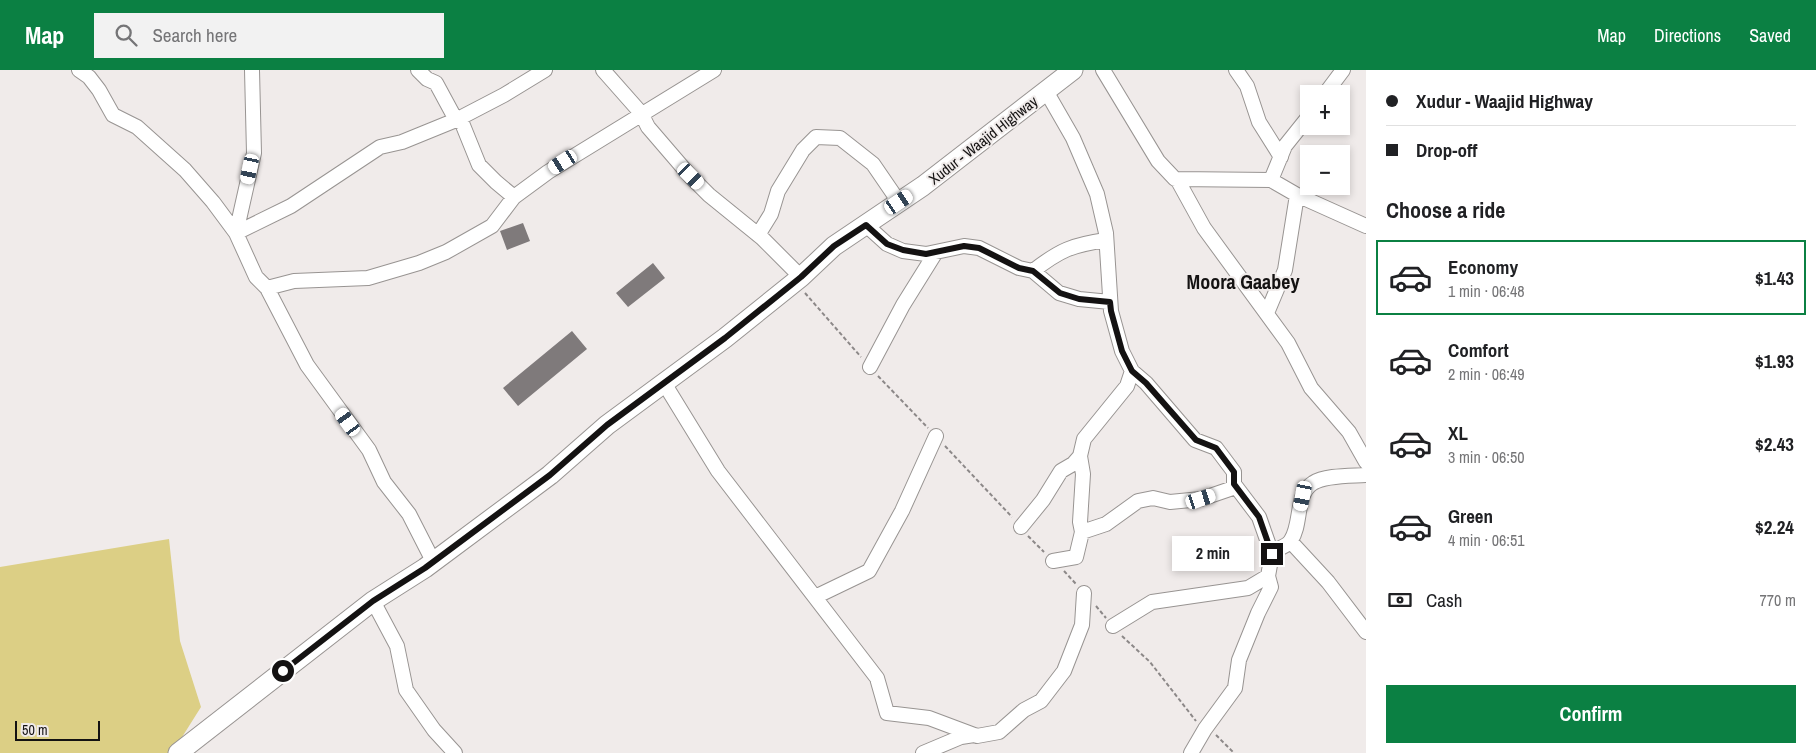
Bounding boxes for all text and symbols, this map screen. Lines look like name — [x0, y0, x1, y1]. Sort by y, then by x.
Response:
search box — [94, 13, 444, 58]
text: Map — [25, 19, 64, 51]
icon: search — [112, 21, 140, 49]
text: Search here — [152, 22, 237, 48]
text: Map — [1597, 23, 1626, 48]
text: Directions — [1654, 23, 1721, 48]
text: Saved — [1749, 23, 1791, 48]
map controls — [1300, 85, 1350, 195]
button: + — [1300, 85, 1350, 135]
text: Xudur - Waajid Highway — [1416, 88, 1593, 114]
street label: Xudur - Waajid Highway — [924, 90, 1042, 189]
text: Drop-off — [1416, 137, 1477, 163]
button: − — [1300, 145, 1350, 195]
car — [546, 148, 579, 176]
car — [239, 153, 260, 185]
car — [675, 160, 706, 192]
car — [882, 187, 915, 217]
text: Choose a ride — [1386, 195, 1505, 225]
text: Economy — [1448, 254, 1518, 280]
icon: car — [1388, 255, 1433, 300]
text: $1.43 — [1755, 265, 1794, 291]
district label: Moora Gaabey — [1186, 268, 1300, 295]
text: 1 min · 06:48 — [1448, 280, 1525, 302]
text: Comfort — [1448, 337, 1509, 363]
icon: car — [1388, 338, 1433, 383]
text: $1.93 — [1755, 348, 1794, 374]
text: 2 min · 06:49 — [1448, 363, 1525, 385]
car — [333, 405, 362, 439]
text: XL — [1448, 420, 1468, 446]
icon: car — [1388, 421, 1433, 466]
text: $2.43 — [1755, 431, 1794, 457]
text: 3 min · 06:50 — [1448, 446, 1525, 468]
car — [1292, 480, 1313, 512]
car — [1184, 487, 1217, 511]
text: Green — [1448, 503, 1493, 529]
icon: car — [1388, 504, 1433, 549]
text: $2.24 — [1755, 514, 1794, 540]
text: 4 min · 06:51 — [1448, 529, 1525, 551]
callout: 2 min — [1172, 536, 1254, 572]
text: 2 min — [1196, 542, 1230, 564]
route end — [1261, 543, 1283, 565]
icon: cash — [1386, 586, 1414, 614]
text: Cash — [1426, 587, 1462, 613]
text: 770 m — [1760, 589, 1796, 611]
route start — [272, 660, 294, 682]
button: Confirm — [1386, 685, 1796, 743]
scale bar — [15, 718, 100, 741]
text: 50 m — [22, 721, 48, 739]

